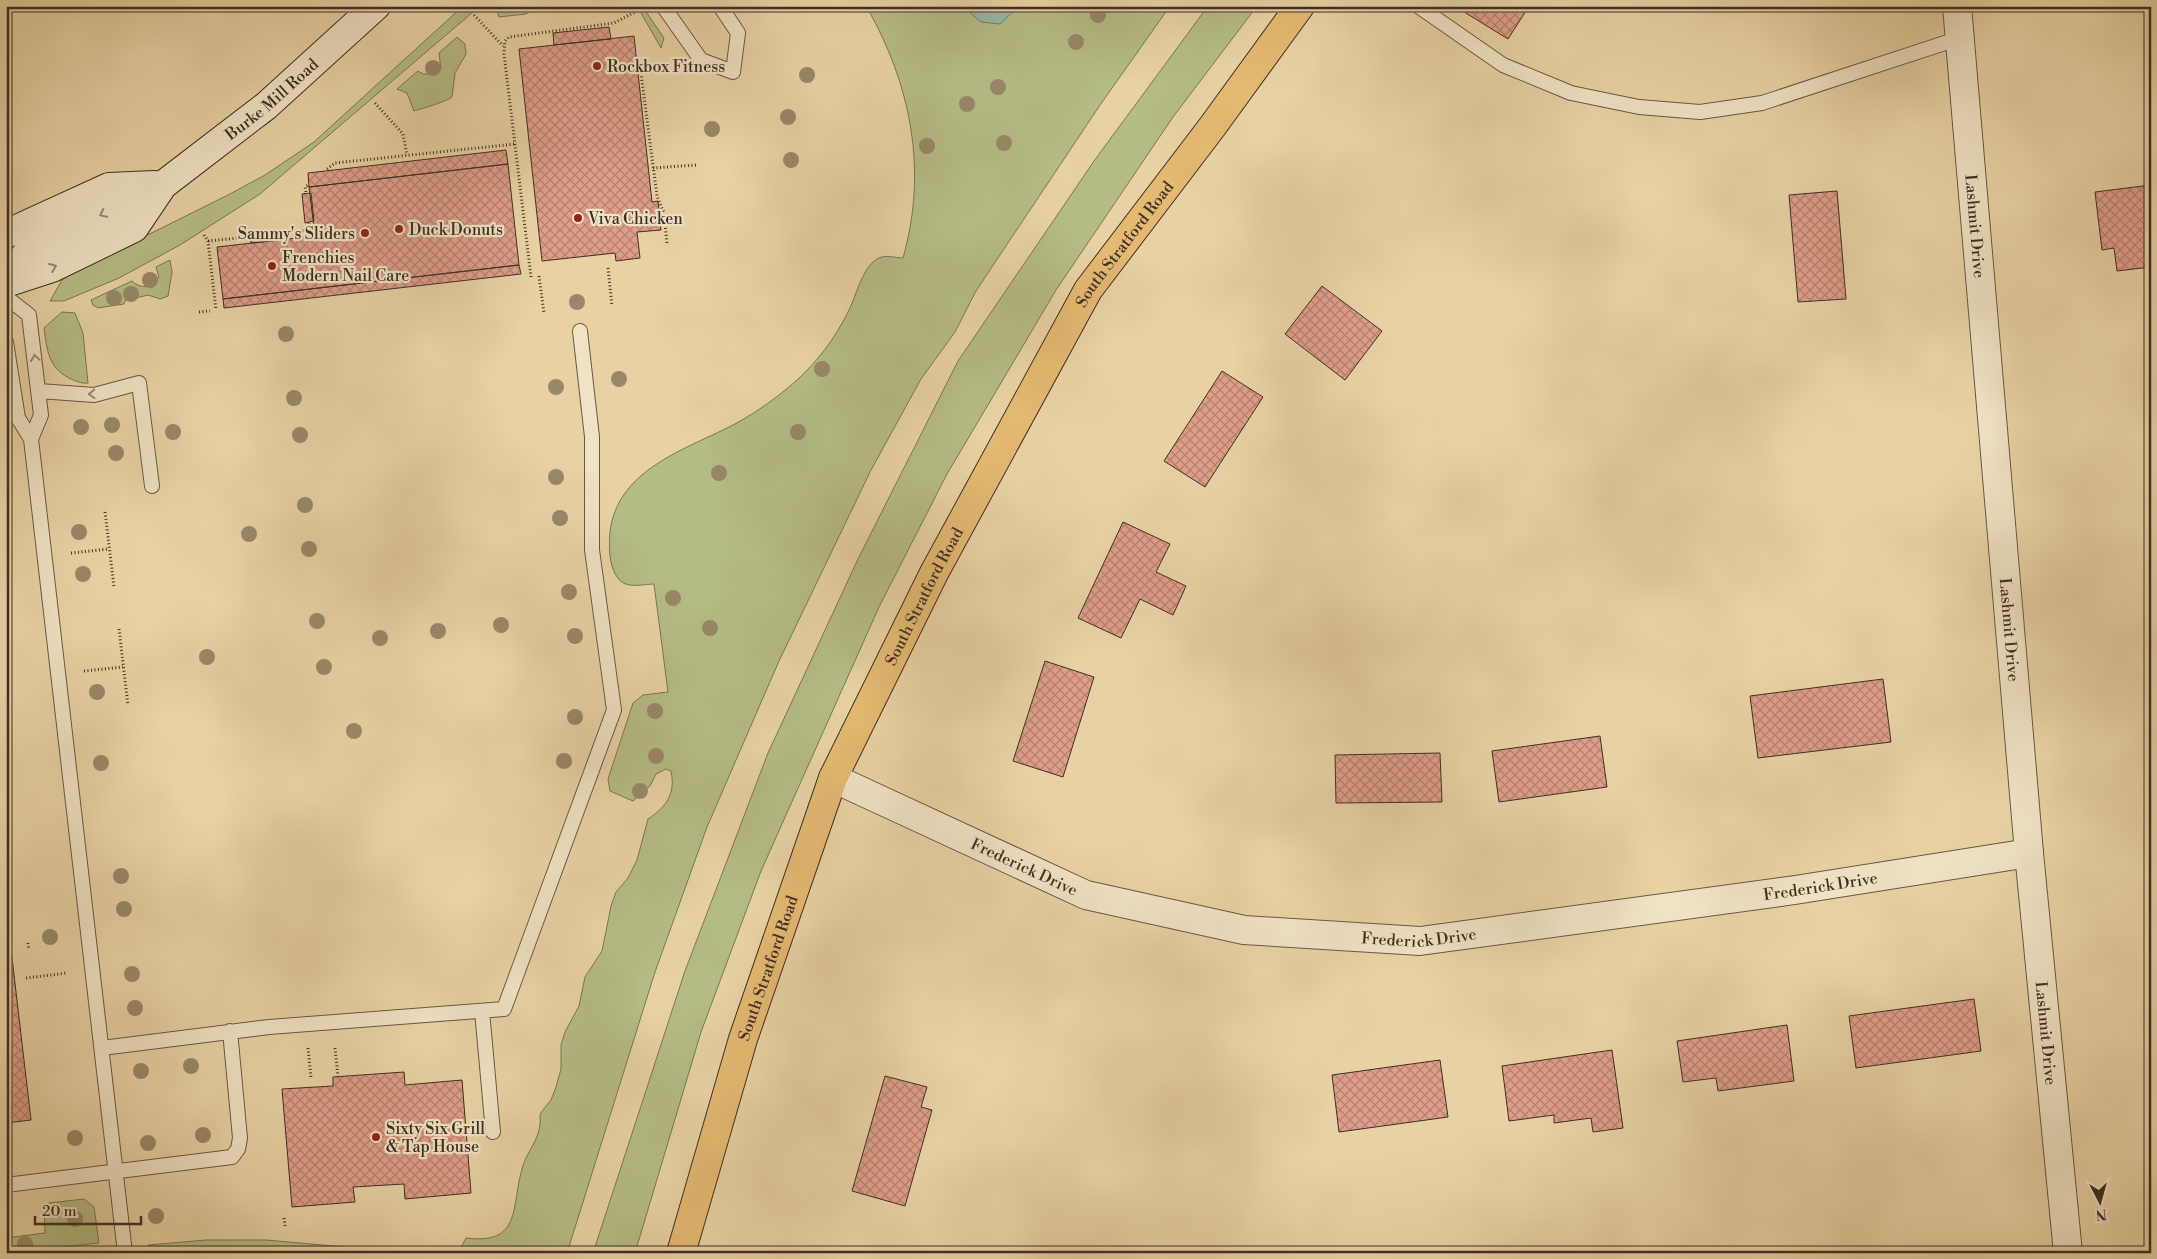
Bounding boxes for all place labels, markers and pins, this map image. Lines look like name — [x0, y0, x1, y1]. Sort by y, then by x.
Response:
place label: Rockbox Fitness — [607, 57, 725, 77]
marker: Rockbox Fitness — [591, 60, 603, 72]
place label: Viva Chicken — [587, 209, 683, 229]
marker: Viva Chicken — [572, 212, 584, 224]
place label: Duck Donuts — [409, 220, 503, 240]
marker: Duck Donuts — [393, 223, 405, 235]
place label: Sammy's Sliders — [238, 224, 355, 244]
marker: Sammy's Sliders — [359, 227, 371, 239]
place label: Frenchies Modern Nail Care — [282, 248, 409, 286]
marker: Frenchies Modern Nail Care — [266, 260, 278, 272]
place label: Sixty Six Grill & Tap House — [386, 1119, 485, 1157]
marker: Sixty Six Grill & Tap House — [370, 1131, 382, 1143]

